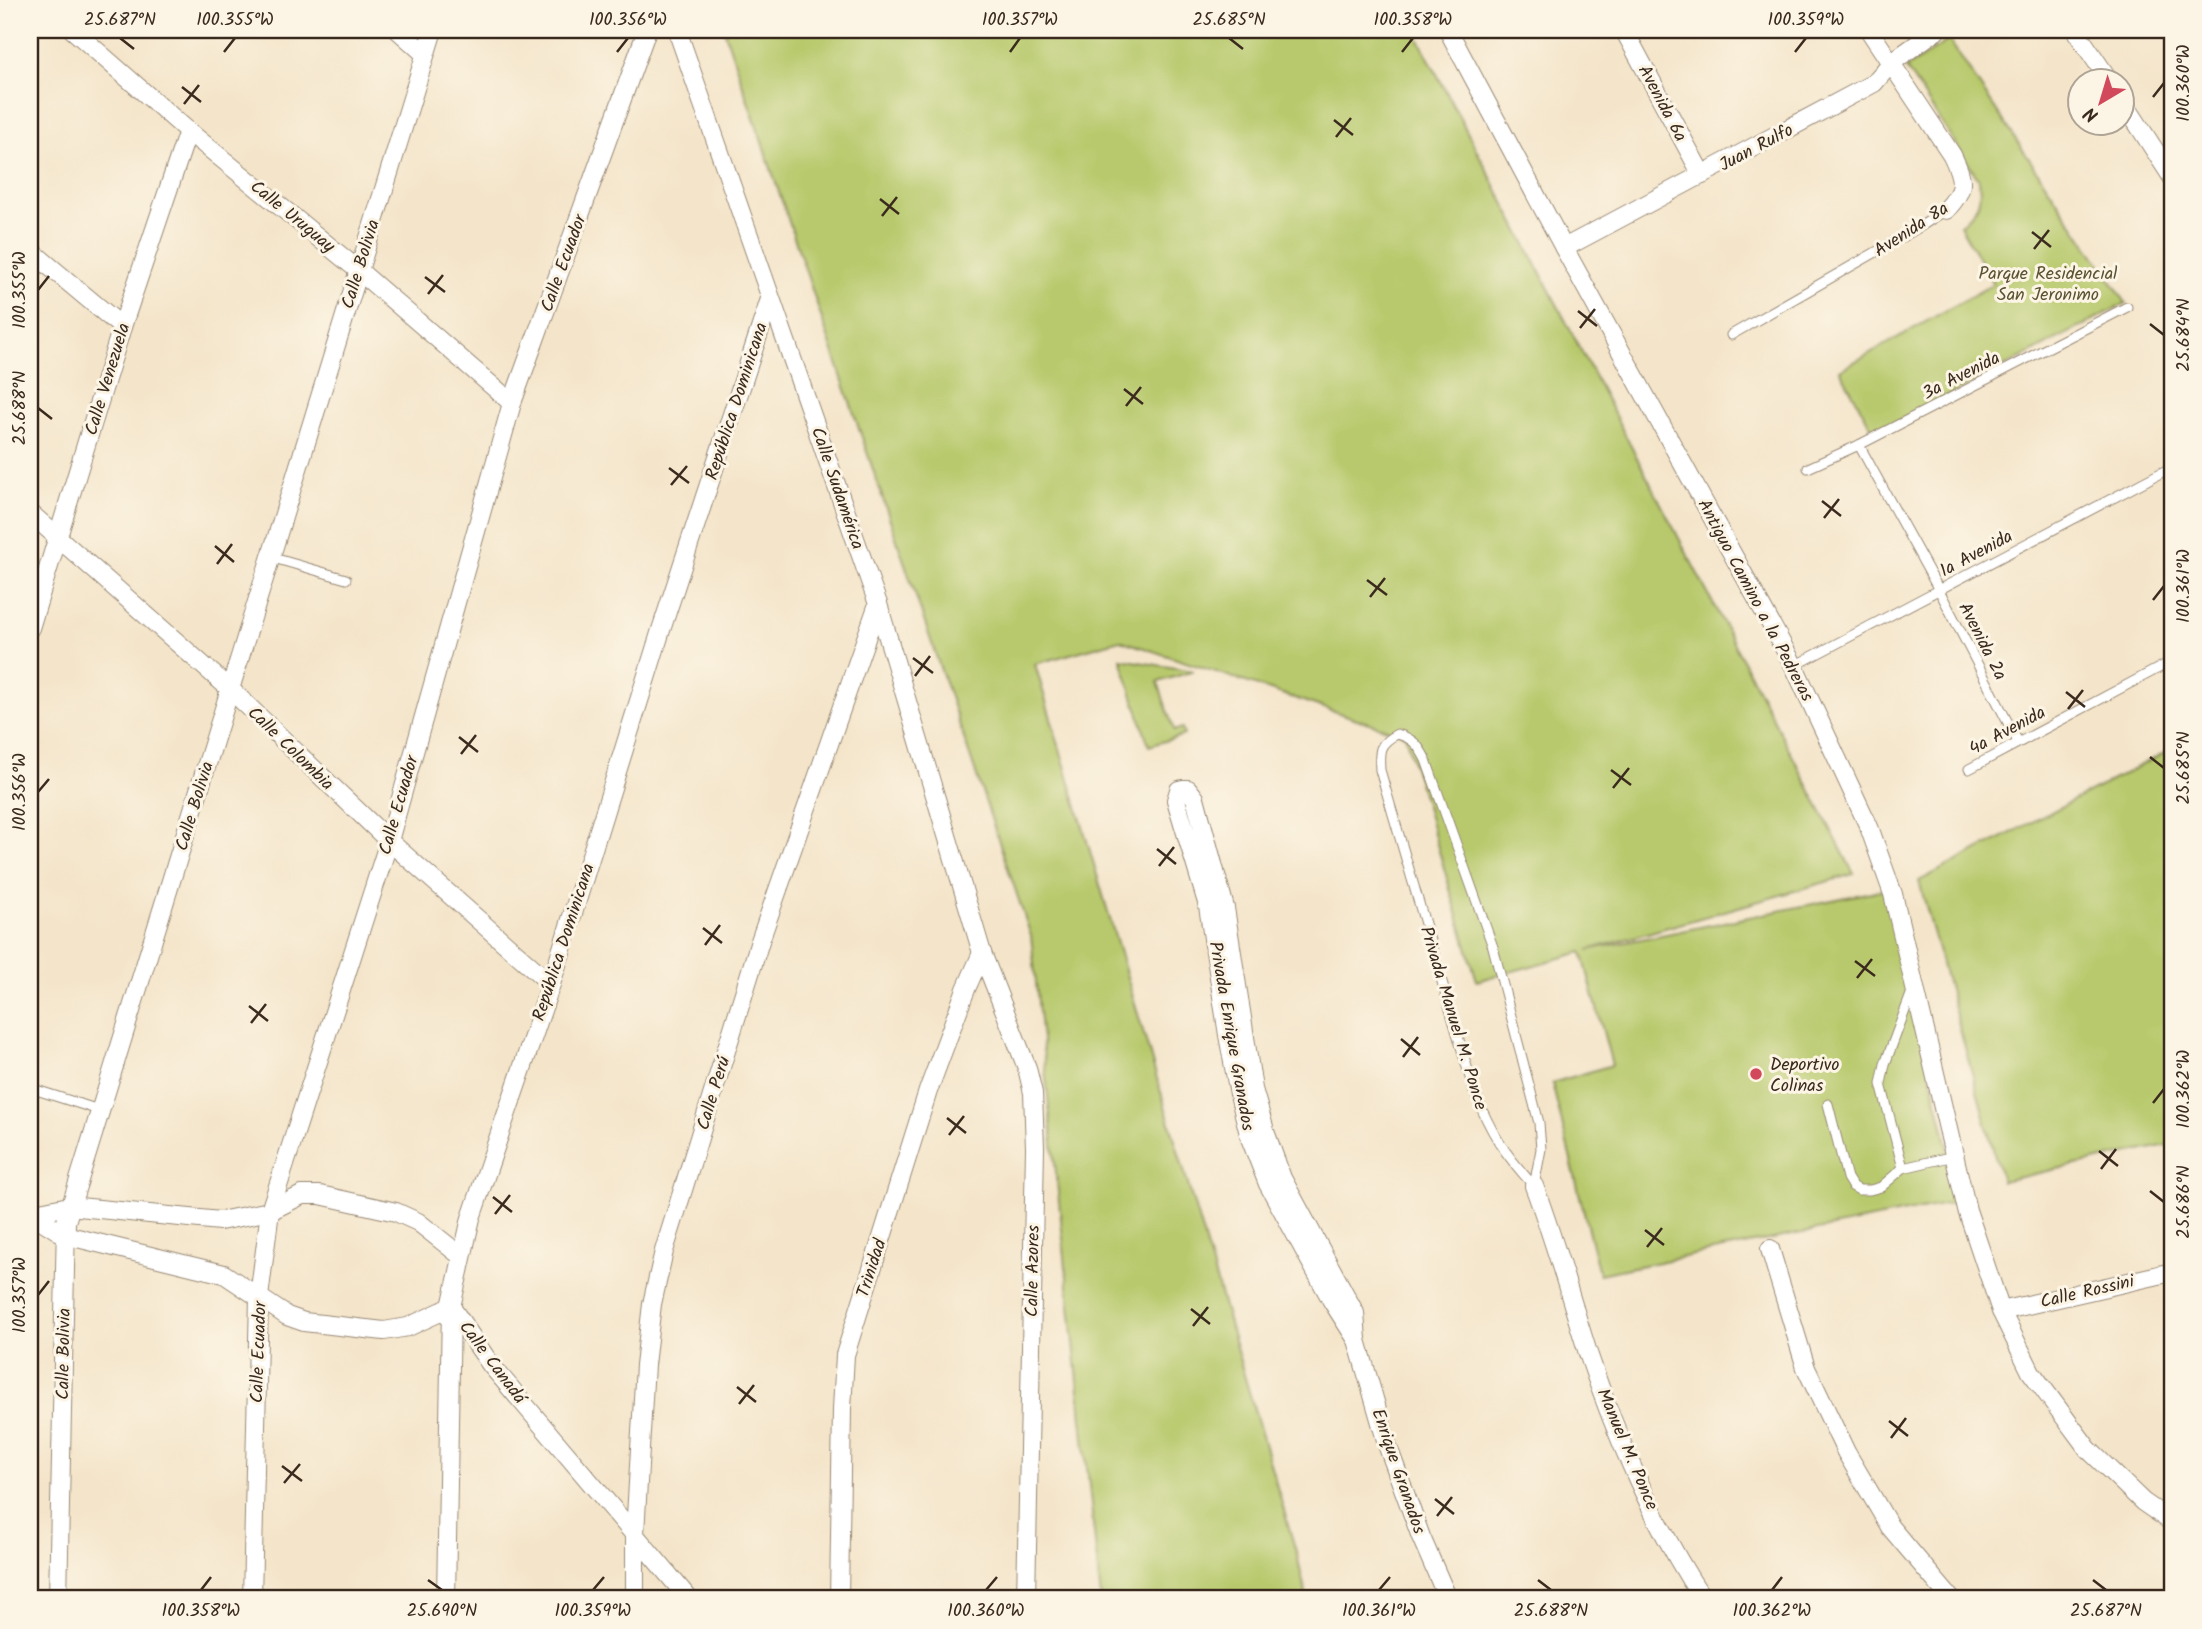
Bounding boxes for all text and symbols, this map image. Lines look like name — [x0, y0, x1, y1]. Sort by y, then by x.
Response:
text: 25.687°N — [84, 6, 156, 35]
text: 100.355°W — [196, 6, 274, 35]
text: 100.356°W — [589, 6, 667, 35]
text: 100.357°W — [982, 6, 1058, 35]
text: 25.685°N — [1192, 6, 1266, 35]
text: 100.358°W — [1374, 6, 1452, 35]
text: 100.359°W — [1768, 6, 1844, 35]
text: 100.360°W — [2170, 44, 2199, 122]
street label: Avenida 6a — [1629, 60, 1694, 147]
north arrow — [2066, 66, 2136, 136]
text: N — [2078, 98, 2106, 129]
street label: Juan Rulfo — [1714, 117, 1799, 180]
street label: Calle Uruguay — [243, 174, 342, 261]
street label: Avenida 8a — [1869, 195, 1955, 265]
street label: Calle Ecuador — [533, 210, 596, 316]
street label: Calle Bolivia — [334, 216, 389, 313]
text: 100.355°W — [6, 251, 35, 329]
park label: Parque Residencial San Jeronimo — [1978, 260, 2118, 310]
text: 25.684°N — [2170, 298, 2199, 372]
street label: República Dominicana — [698, 319, 777, 484]
street label: Calle Venezuela — [78, 320, 139, 439]
street label: 3a Avenida — [1918, 344, 2006, 408]
text: 25.688°N — [6, 371, 35, 445]
street label: Calle Sudamérica — [802, 423, 871, 554]
street label: Antiguo Camino a la Pedreras — [1689, 494, 1821, 708]
street label: 1a Avenida — [1935, 523, 2019, 586]
text: 100.361°W — [2170, 549, 2199, 623]
street label: Avenida 2a — [1950, 598, 2014, 686]
street label: 4a Avenida — [1964, 699, 2051, 764]
street label: Calle Colombia — [240, 700, 340, 798]
text: 25.685°N — [2170, 731, 2199, 805]
street label: Calle Ecuador — [371, 751, 428, 858]
text: 100.356°W — [6, 753, 35, 831]
street label: Calle Bolivia — [168, 758, 223, 855]
street label: República Dominicana — [525, 860, 604, 1025]
street label: Privada Manuel M. Ponce — [1411, 923, 1494, 1114]
street label: Privada Enrique Granados — [1200, 939, 1262, 1134]
text: 100.362°W — [2170, 1050, 2199, 1128]
place label: Deportivo Colinas — [1770, 1051, 1839, 1101]
street label: Calle Perú — [689, 1053, 739, 1134]
marker: Deportivo Colinas — [1748, 1066, 1764, 1082]
text: 25.686°N — [2170, 1165, 2199, 1239]
street label: Calle Azores — [1018, 1224, 1049, 1317]
street label: Trinidad — [849, 1234, 896, 1302]
text: 100.357°W — [6, 1257, 35, 1333]
street label: Calle Rossini — [2038, 1267, 2138, 1317]
street label: Calle Ecuador — [243, 1299, 276, 1404]
street label: Calle Bolivia — [49, 1308, 80, 1400]
street label: Calle Canadá — [451, 1315, 534, 1412]
street label: Manuel M. Ponce — [1588, 1384, 1665, 1515]
street label: Enrique Granados — [1363, 1405, 1433, 1539]
text: 100.358°W — [162, 1597, 240, 1626]
text: 25.690°N — [407, 1597, 477, 1626]
text: 100.359°W — [555, 1597, 631, 1626]
text: 100.360°W — [947, 1597, 1025, 1626]
text: 100.361°W — [1342, 1597, 1416, 1626]
text: 25.688°N — [1514, 1597, 1588, 1626]
text: 100.362°W — [1733, 1597, 1811, 1626]
text: 25.687°N — [2070, 1597, 2142, 1626]

